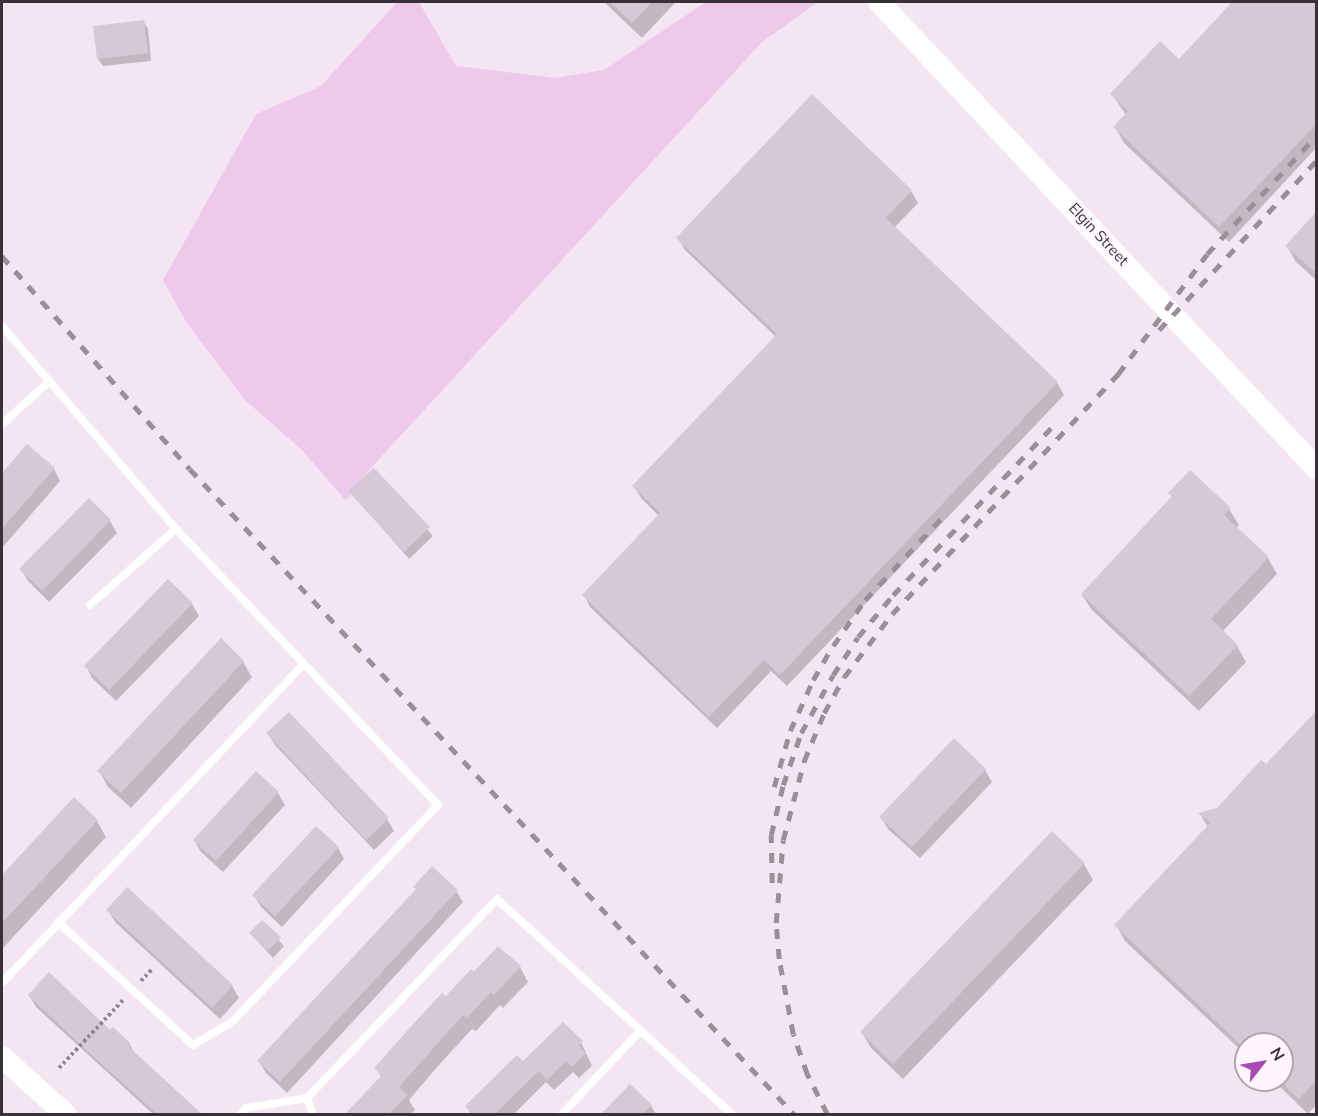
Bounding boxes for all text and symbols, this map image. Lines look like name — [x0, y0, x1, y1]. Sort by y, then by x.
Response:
street label: Elgin Street — [1065, 199, 1133, 269]
north arrow — [1234, 1032, 1294, 1092]
text: N — [1266, 1043, 1289, 1064]

